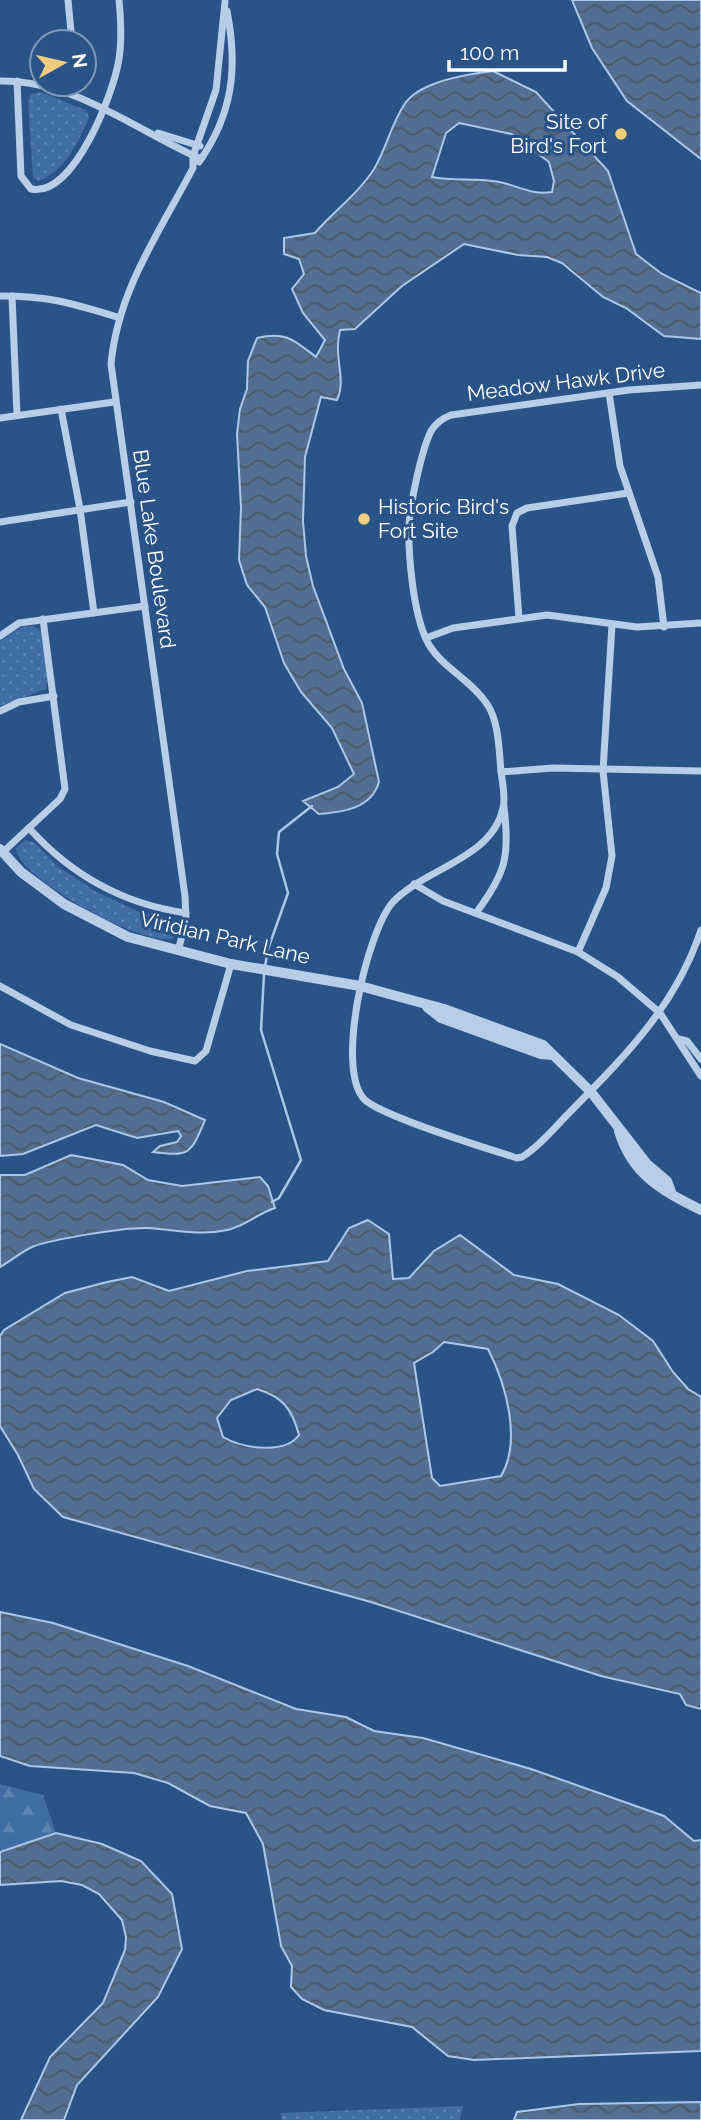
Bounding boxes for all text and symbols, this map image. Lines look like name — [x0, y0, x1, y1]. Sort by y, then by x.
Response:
north arrow — [28, 28, 98, 98]
scale bar — [449, 28, 564, 72]
text: 100 m — [460, 40, 519, 65]
text: N — [68, 52, 92, 69]
place label: Site of Bird's Fort — [510, 109, 608, 158]
marker: Site of Bird's Fort — [613, 126, 629, 142]
street label: Meadow Hawk Drive — [466, 357, 666, 406]
street label: Blue Lake Boulevard — [128, 448, 181, 650]
place label: Historic Bird's Fort Site — [378, 494, 509, 543]
marker: Historic Bird's Fort Site — [356, 511, 372, 527]
street label: Viridian Park Lane — [138, 906, 313, 969]

